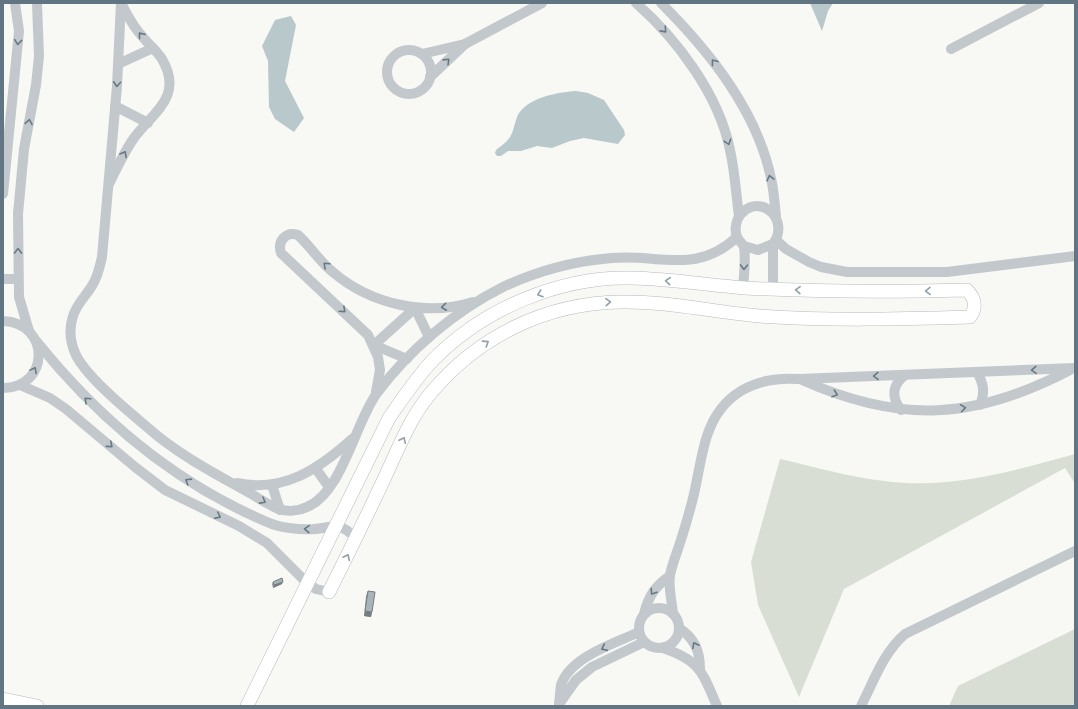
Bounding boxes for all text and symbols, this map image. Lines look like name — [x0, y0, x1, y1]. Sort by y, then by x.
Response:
one-way arrow — [659, 25, 666, 33]
one-way arrow — [138, 32, 145, 39]
one-way arrow — [14, 39, 23, 45]
one-way arrow — [442, 58, 450, 66]
one-way arrow — [712, 60, 719, 67]
one-way arrow — [113, 81, 122, 87]
one-way arrow — [25, 119, 33, 125]
one-way arrow — [723, 139, 731, 146]
one-way arrow — [120, 151, 127, 158]
one-way arrow — [767, 175, 775, 182]
one-way arrow — [14, 248, 22, 254]
one-way arrow — [323, 262, 331, 270]
one-way arrow — [740, 264, 748, 270]
one-way arrow — [665, 277, 671, 286]
one-way arrow — [795, 286, 801, 294]
one-way arrow — [925, 287, 931, 295]
one-way arrow — [536, 289, 543, 298]
one-way arrow — [605, 298, 611, 307]
one-way arrow — [441, 303, 447, 312]
one-way arrow — [338, 305, 345, 312]
one-way arrow — [482, 340, 489, 347]
one-way arrow — [1031, 366, 1037, 374]
one-way arrow — [30, 367, 37, 374]
one-way arrow — [873, 371, 879, 380]
one-way arrow — [832, 389, 839, 398]
one-way arrow — [84, 397, 92, 404]
one-way arrow — [960, 404, 966, 413]
one-way arrow — [398, 436, 406, 444]
one-way arrow — [105, 441, 113, 448]
one-way arrow — [185, 478, 192, 486]
one-way arrow — [259, 496, 267, 503]
one-way arrow — [214, 511, 221, 519]
one-way arrow — [304, 524, 310, 533]
one-way arrow — [342, 554, 349, 561]
one-way arrow — [650, 588, 657, 595]
one-way arrow — [692, 642, 700, 650]
one-way arrow — [600, 644, 607, 652]

